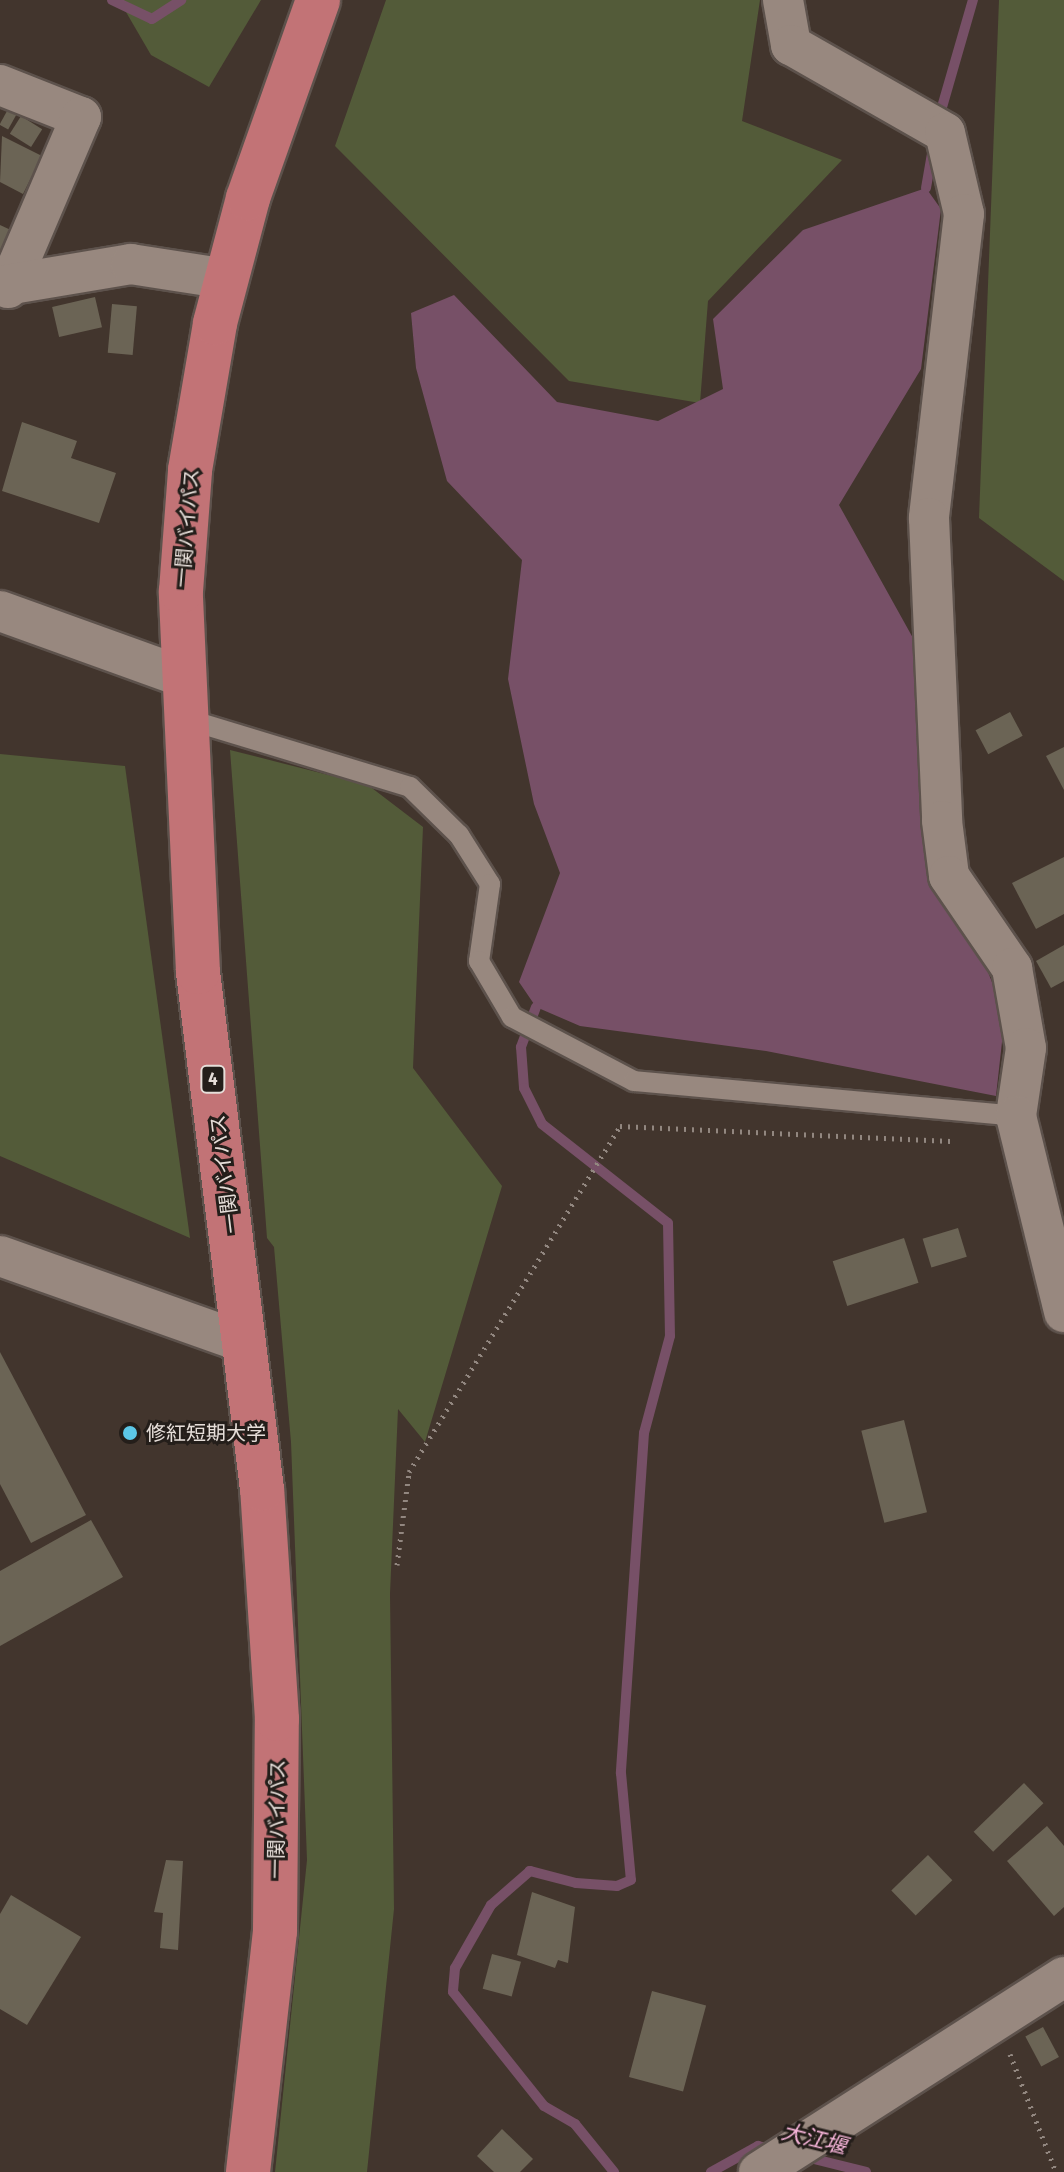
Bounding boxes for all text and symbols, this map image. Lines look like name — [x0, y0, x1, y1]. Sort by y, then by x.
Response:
street label: 一関バイパス — [170, 467, 204, 589]
road number: 4 — [199, 1065, 227, 1093]
street label: 一関バイパス — [206, 1113, 244, 1235]
place label: 修紅短期大学 — [146, 1421, 266, 1445]
marker: 修紅短期大学 — [121, 1424, 139, 1442]
street label: 一関バイパス — [264, 1759, 290, 1879]
water label: 大江堰 — [779, 2118, 849, 2160]

